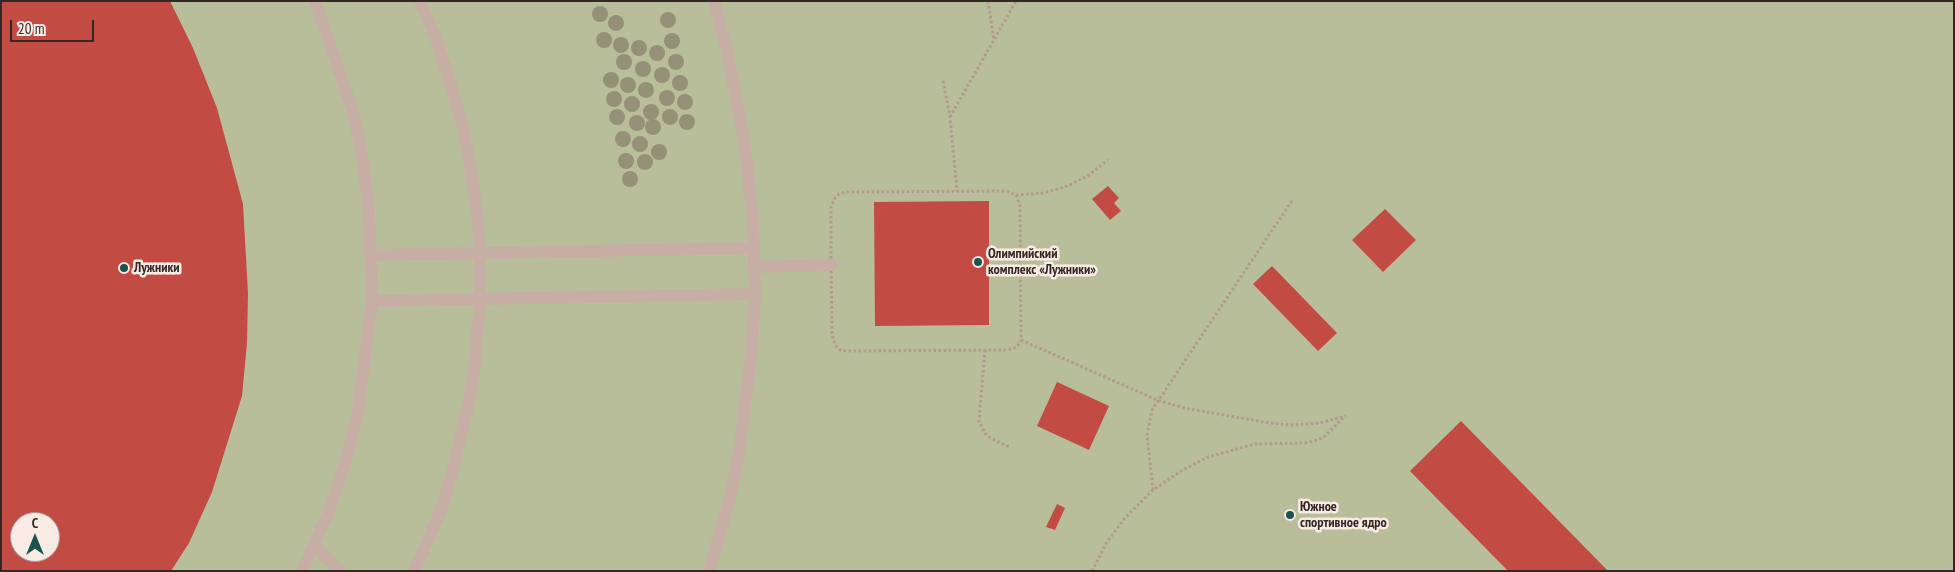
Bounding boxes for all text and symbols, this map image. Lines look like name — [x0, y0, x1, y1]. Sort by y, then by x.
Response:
scale bar — [12, 10, 96, 42]
text: 20 m — [18, 19, 44, 38]
place label: Олимпийский комплекс «Лужники» — [988, 246, 1096, 278]
marker: Олимпийский комплекс «Лужники» — [972, 256, 984, 268]
place label: Лужники — [134, 260, 180, 276]
marker: Лужники — [118, 262, 130, 274]
place label: Южное спортивное ядро — [1300, 499, 1387, 532]
marker: Южное спортивное ядро — [1284, 509, 1296, 521]
north arrow — [10, 512, 60, 562]
text: С — [32, 514, 38, 532]

